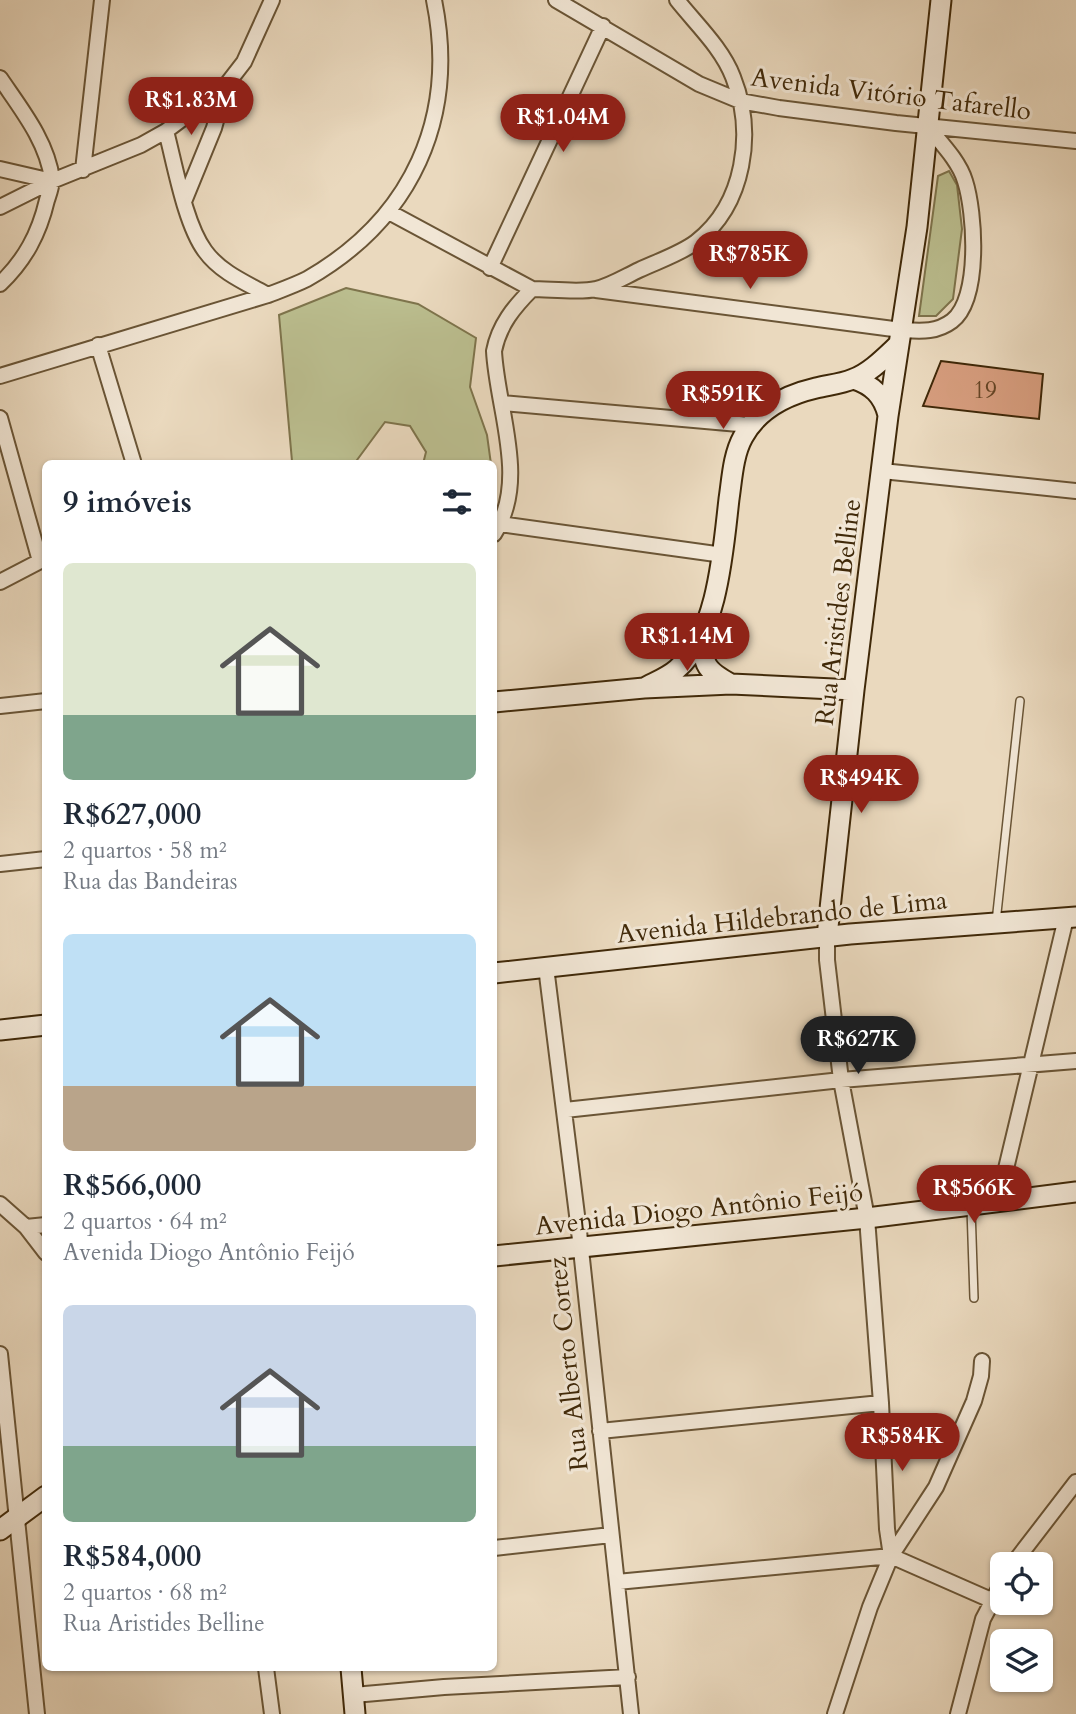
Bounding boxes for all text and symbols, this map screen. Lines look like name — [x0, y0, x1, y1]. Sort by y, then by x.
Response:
street label: Avenida Vitório Tafarello — [749, 59, 1033, 129]
pin: R$1.83M — [126, 78, 256, 137]
text: R$1.83M — [144, 84, 238, 115]
pin: R$1.04M — [498, 94, 628, 154]
text: R$1.04M — [516, 101, 610, 132]
pin: R$785K — [693, 232, 807, 291]
text: R$785K — [709, 238, 791, 269]
pin: R$591K — [666, 372, 780, 431]
house number: 19 — [973, 375, 997, 406]
text: R$591K — [682, 378, 764, 409]
text: 9 imóveis — [63, 482, 192, 523]
icon: filters — [438, 483, 476, 521]
street label: Rua Aristides Belline — [807, 497, 869, 727]
icon: home — [207, 608, 333, 734]
pin: R$1.14M — [622, 614, 752, 673]
text: R$1.14M — [640, 620, 734, 651]
pin: R$494K — [804, 756, 918, 815]
text: R$494K — [820, 762, 902, 793]
text: R$627,000 — [63, 794, 201, 835]
text: 2 quartos · 58 m² — [63, 835, 227, 866]
text: Rua das Bandeiras — [63, 866, 238, 897]
street label: Avenida Hildebrando de Lima — [615, 882, 949, 952]
icon: home — [207, 979, 333, 1105]
pin: R$627K — [801, 1016, 915, 1076]
text: R$627K — [817, 1023, 899, 1054]
text: R$566,000 — [63, 1165, 201, 1206]
pin: R$566K — [917, 1166, 1031, 1225]
text: R$566K — [933, 1172, 1015, 1203]
street label: Avenida Diogo Antônio Feijó — [533, 1174, 865, 1244]
text: 2 quartos · 64 m² — [63, 1206, 227, 1237]
text: Avenida Diogo Antônio Feijó — [63, 1237, 355, 1268]
street label: Rua Alberto Cortez — [539, 1255, 597, 1473]
icon: home — [207, 1350, 333, 1476]
pin: R$584K — [845, 1414, 959, 1473]
text: R$584K — [861, 1420, 943, 1451]
text: R$584,000 — [63, 1536, 201, 1577]
map controls — [990, 1552, 1053, 1692]
button: locate — [990, 1552, 1053, 1615]
text: 2 quartos · 68 m² — [63, 1577, 227, 1608]
text: Rua Aristides Belline — [63, 1608, 265, 1639]
button: layers — [990, 1629, 1053, 1692]

